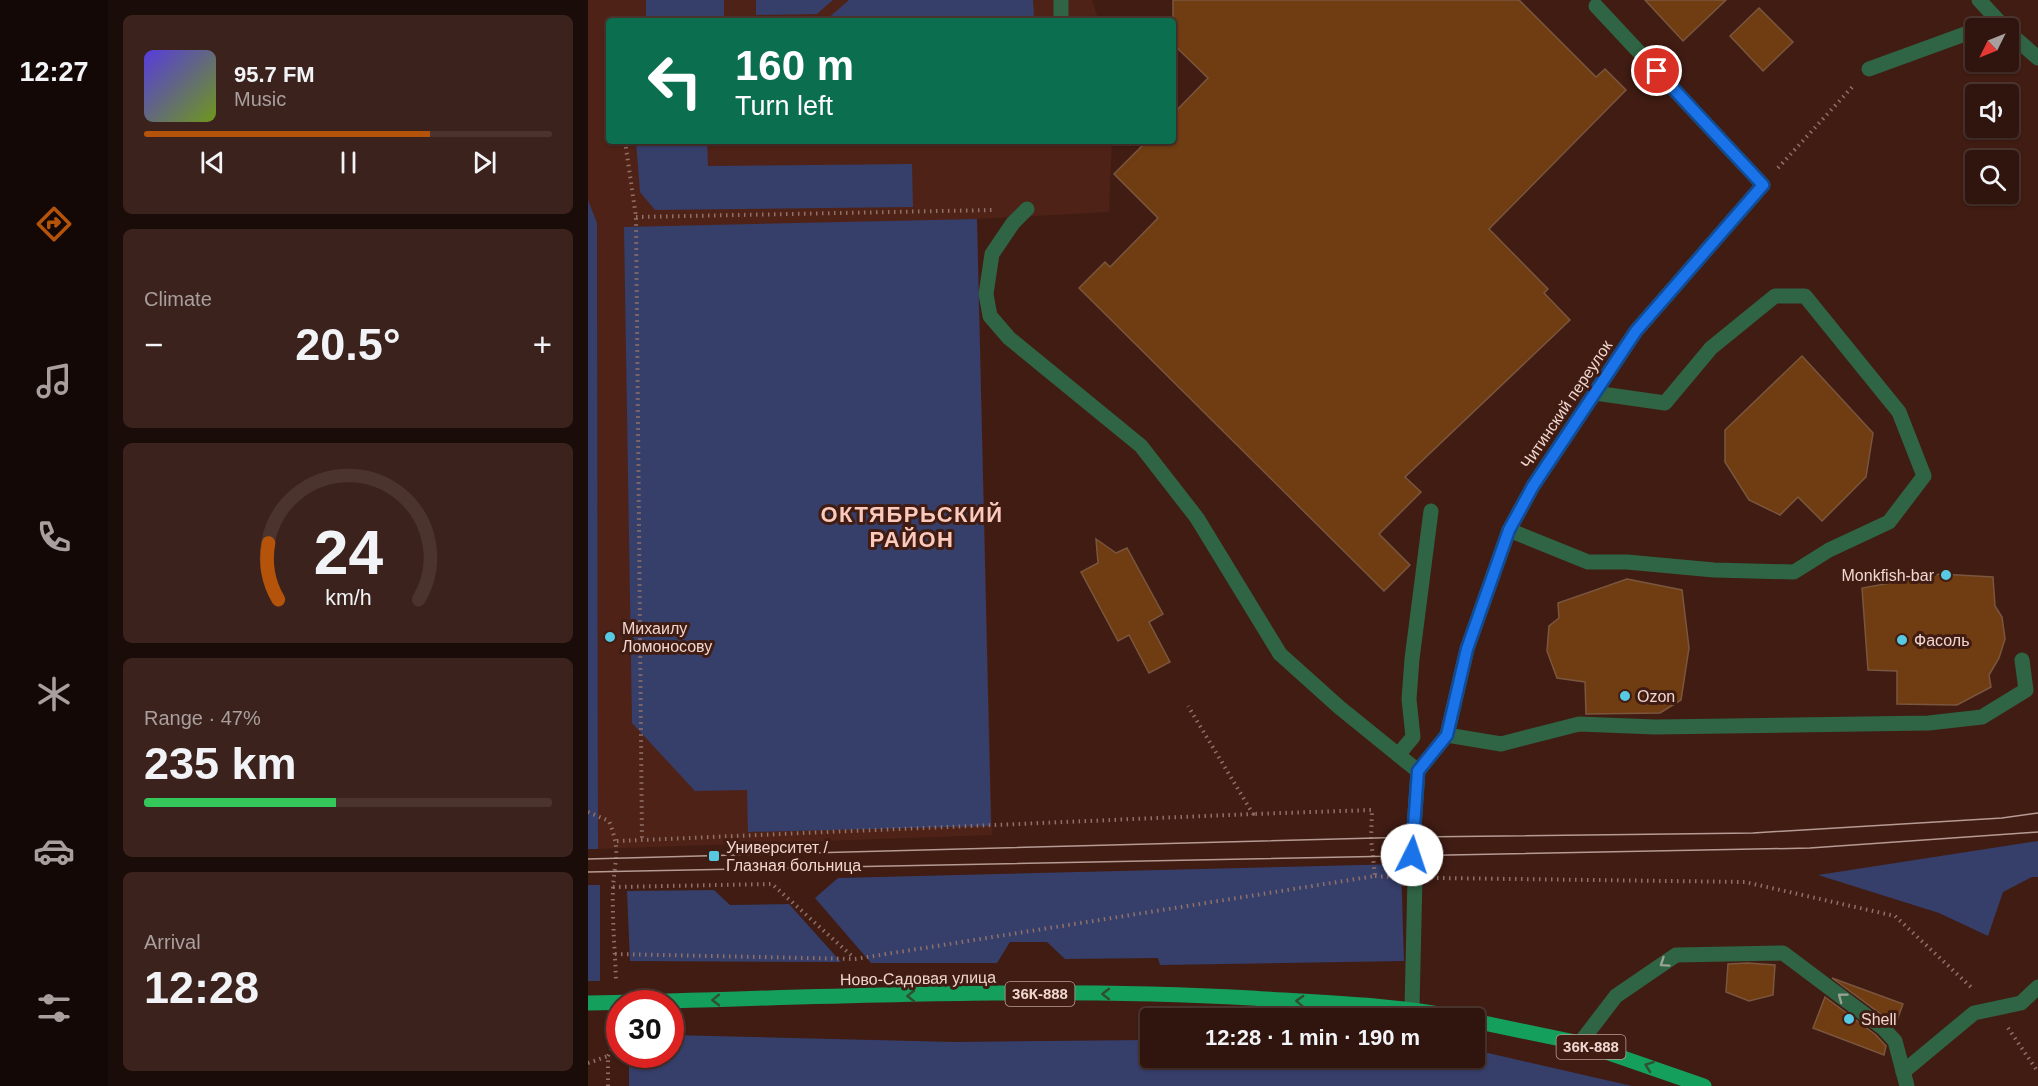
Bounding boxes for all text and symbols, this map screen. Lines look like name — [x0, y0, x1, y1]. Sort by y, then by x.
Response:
north arrow — [1965, 18, 2019, 72]
map controls — [1965, 18, 2019, 204]
icon: left — [636, 42, 714, 120]
text: 160 m — [735, 42, 854, 89]
pin — [1631, 45, 1682, 96]
icon: arrive — [1640, 54, 1673, 87]
text: 12:27 — [19, 57, 89, 87]
text: 95.7 FM — [234, 62, 315, 87]
button: sound — [1965, 84, 2019, 138]
text: Music — [234, 88, 286, 110]
text: Turn left — [735, 91, 833, 121]
icon: previous — [196, 146, 229, 179]
icon: pause — [332, 146, 365, 179]
icon: next — [468, 146, 501, 179]
button: search — [1965, 150, 2019, 204]
icon: directions — [33, 203, 75, 245]
text: Climate — [144, 288, 212, 310]
text: 20.5° — [295, 319, 401, 370]
text: − — [144, 326, 163, 363]
text: + — [533, 326, 552, 363]
street label: Читинский переулок — [1517, 336, 1616, 471]
icon: music — [33, 360, 75, 402]
district label: ОКТЯБРЬСКИЙ РАЙОН — [820, 502, 1004, 552]
icon: phone — [33, 516, 75, 558]
text: 24 — [313, 518, 383, 587]
place label: Monkfish-bar — [1842, 567, 1935, 584]
marker: Monkfish-bar — [1939, 568, 1953, 582]
text: km/h — [325, 586, 371, 610]
place label: Михаилу Ломоносову — [622, 620, 712, 655]
marker: Михаилу Ломоносову — [603, 630, 617, 644]
place label: Фасоль — [1914, 632, 1969, 649]
marker: Фасоль — [1895, 633, 1909, 647]
icon: climate — [33, 673, 75, 715]
place label: Ozon — [1637, 688, 1675, 705]
marker: Ozon — [1618, 689, 1632, 703]
text: Range · 47% — [144, 707, 261, 729]
text: 235 km — [144, 738, 297, 789]
position arrow — [1380, 823, 1444, 887]
icon: car — [33, 830, 75, 872]
place label: Университет / Глазная больница — [726, 839, 861, 874]
marker: Университет / Глазная больница — [707, 849, 721, 863]
text: Arrival — [144, 931, 201, 953]
one-way arrow — [1660, 956, 1670, 968]
text: 12:28 — [144, 962, 259, 1013]
street label: Ново-Садовая улица — [840, 969, 996, 988]
road number: 36К-888 — [1006, 982, 1074, 1006]
icon: filters — [33, 987, 75, 1029]
one-way arrow — [1101, 988, 1110, 1000]
speed limit sign: 30 — [606, 990, 684, 1068]
one-way arrow — [906, 990, 915, 1002]
one-way arrow — [711, 994, 720, 1006]
one-way arrow — [1838, 994, 1849, 1005]
one-way arrow — [1296, 995, 1305, 1008]
place label: Shell — [1861, 1011, 1897, 1028]
marker: Shell — [1842, 1012, 1856, 1026]
text: 12:28 · 1 min · 190 m — [1205, 1025, 1420, 1050]
road number: 36К-888 — [1556, 1035, 1626, 1059]
one-way arrow — [1644, 1060, 1655, 1073]

